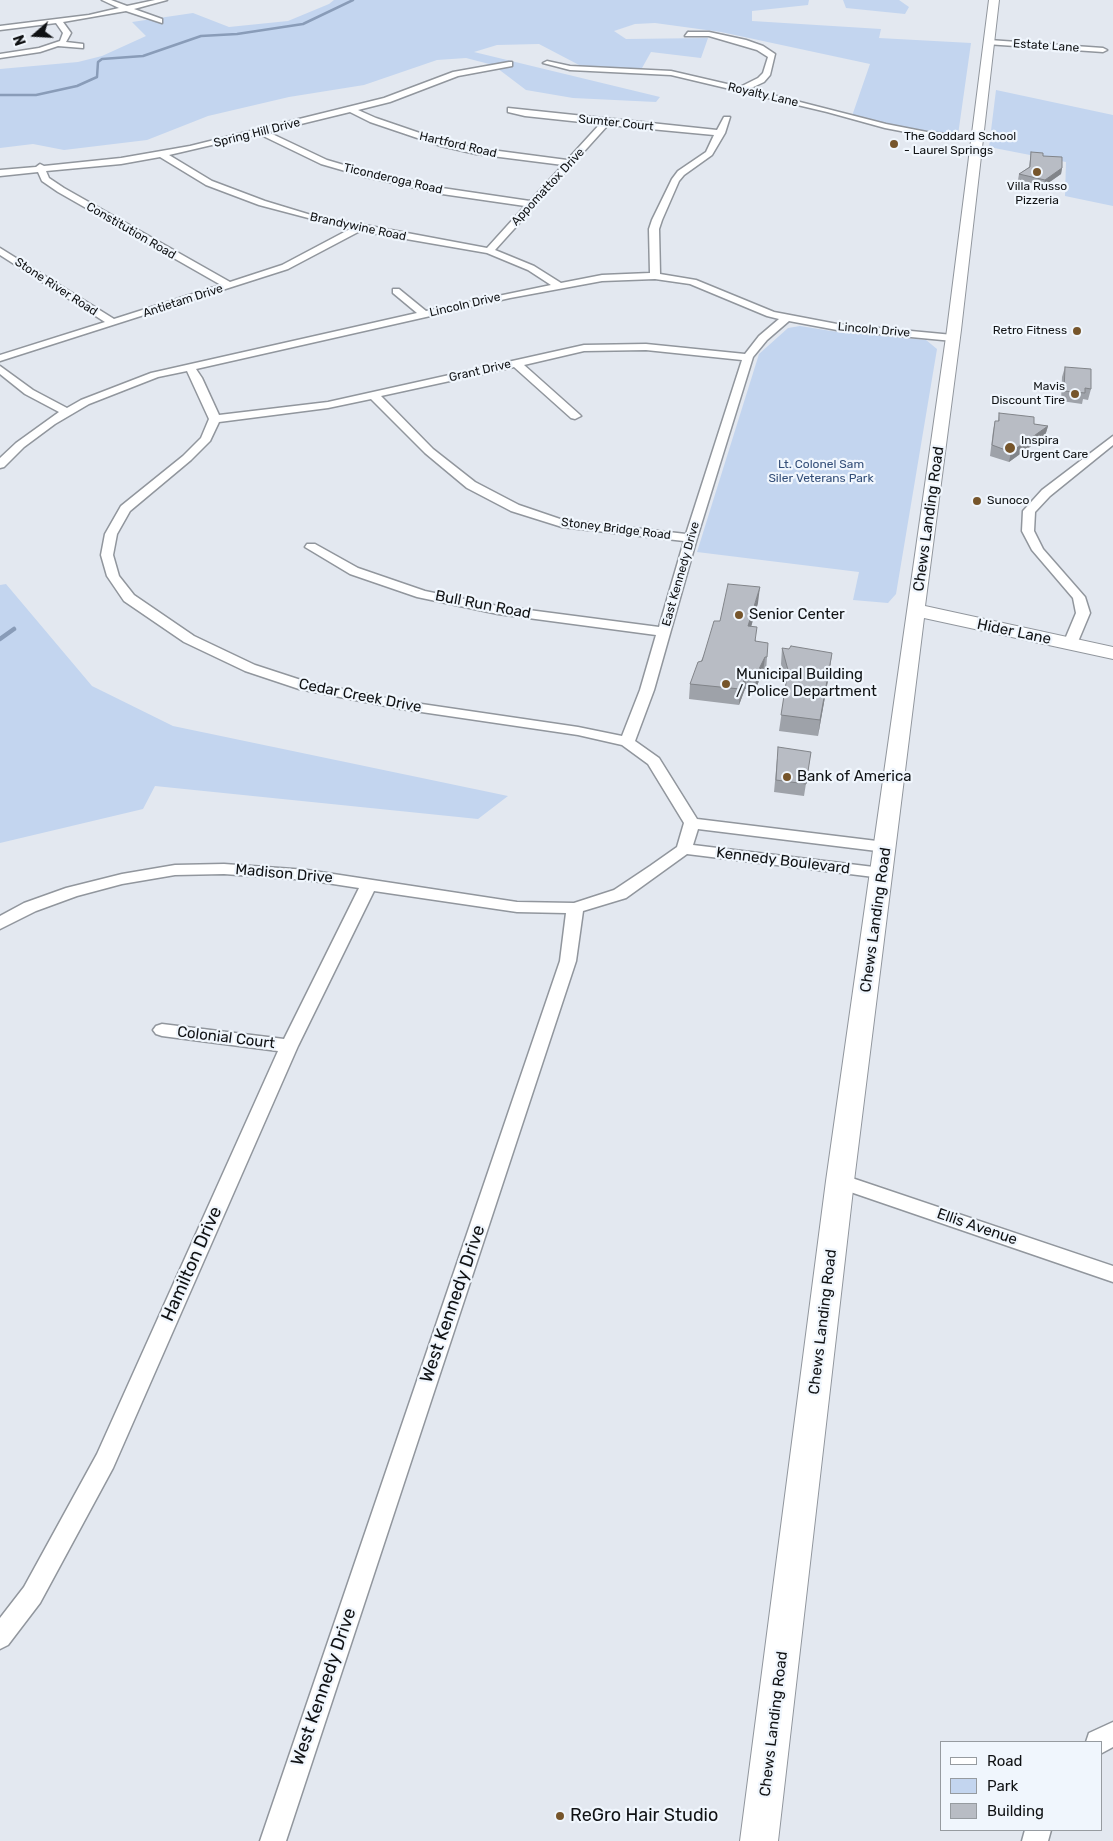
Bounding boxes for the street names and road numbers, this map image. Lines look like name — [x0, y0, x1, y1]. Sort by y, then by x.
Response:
street label: Estate Lane — [1012, 37, 1080, 55]
street label: Royalty Lane — [726, 80, 800, 110]
street label: Sumter Court — [578, 112, 654, 134]
street label: Spring Hill Drive — [212, 115, 302, 151]
street label: Hartford Road — [418, 129, 498, 161]
street label: Appomattox Drive — [508, 145, 588, 229]
street label: Ticonderoga Road — [342, 161, 444, 197]
street label: Constitution Road — [84, 200, 178, 262]
street label: Brandywine Road — [309, 210, 407, 244]
street label: Stone River Road — [12, 255, 100, 319]
street label: Antietam Drive — [141, 281, 225, 321]
street label: Lincoln Drive — [428, 290, 502, 320]
street label: Lincoln Drive — [837, 320, 911, 340]
street label: Grant Drive — [448, 357, 512, 385]
street label: Chews Landing Road — [910, 445, 948, 593]
street label: Stoney Bridge Road — [560, 515, 672, 543]
street label: East Kennedy Drive — [659, 520, 703, 628]
street label: Bull Run Road — [434, 587, 532, 623]
street label: Hider Lane — [975, 615, 1053, 649]
street label: Cedar Creek Drive — [297, 675, 423, 717]
street label: Kennedy Boulevard — [715, 844, 851, 878]
street label: Chews Landing Road — [857, 846, 895, 994]
street label: Madison Drive — [234, 861, 334, 887]
street label: Colonial Court — [176, 1023, 276, 1053]
street label: Hamilton Drive — [157, 1203, 227, 1325]
street label: Ellis Avenue — [934, 1205, 1020, 1249]
street label: West Kennedy Drive — [416, 1222, 490, 1386]
street label: Chews Landing Road — [805, 1248, 841, 1396]
street label: West Kennedy Drive — [287, 1605, 361, 1769]
street label: Chews Landing Road — [756, 1650, 792, 1798]

